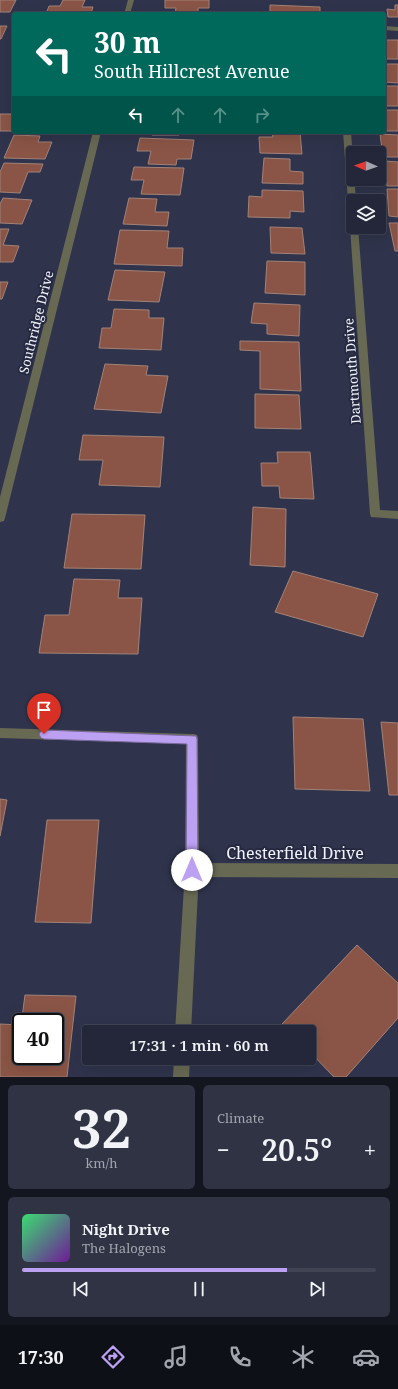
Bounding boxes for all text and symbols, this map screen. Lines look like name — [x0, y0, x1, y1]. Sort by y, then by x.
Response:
text: 30 m — [94, 23, 161, 61]
icon: left — [28, 28, 80, 80]
text: South Hillcrest Avenue — [94, 59, 290, 83]
icon: left — [125, 104, 147, 126]
icon: ahead — [167, 104, 189, 126]
icon: ahead — [209, 104, 231, 126]
icon: right — [251, 104, 273, 126]
north arrow — [346, 146, 386, 186]
map controls — [346, 146, 386, 234]
button: layers — [346, 194, 386, 234]
street label: Southridge Drive — [15, 269, 57, 375]
street label: Dartmouth Drive — [339, 317, 365, 424]
pin — [27, 693, 61, 734]
icon: arrive — [33, 699, 55, 721]
street label: Chesterfield Drive — [226, 842, 364, 864]
position arrow — [171, 849, 213, 891]
speed limit sign: 40 — [12, 1013, 64, 1065]
text: 17:31 · 1 min · 60 m — [129, 1035, 269, 1055]
text: 32 — [72, 1092, 131, 1163]
text: Climate — [217, 1109, 264, 1127]
text: 20.5° — [261, 1129, 332, 1170]
text: − — [217, 1134, 230, 1164]
text: + — [364, 1134, 376, 1164]
text: km/h — [86, 1154, 117, 1172]
text: Night Drive — [82, 1219, 170, 1239]
text: The Halogens — [82, 1239, 166, 1257]
icon: previous — [70, 1278, 92, 1300]
icon: pause — [188, 1278, 210, 1300]
icon: next — [306, 1278, 328, 1300]
icon: directions — [99, 1343, 127, 1371]
icon: music — [162, 1343, 190, 1371]
icon: phone — [226, 1343, 254, 1371]
icon: climate — [289, 1343, 317, 1371]
icon: car — [352, 1343, 380, 1371]
text: 17:30 — [18, 1345, 64, 1369]

